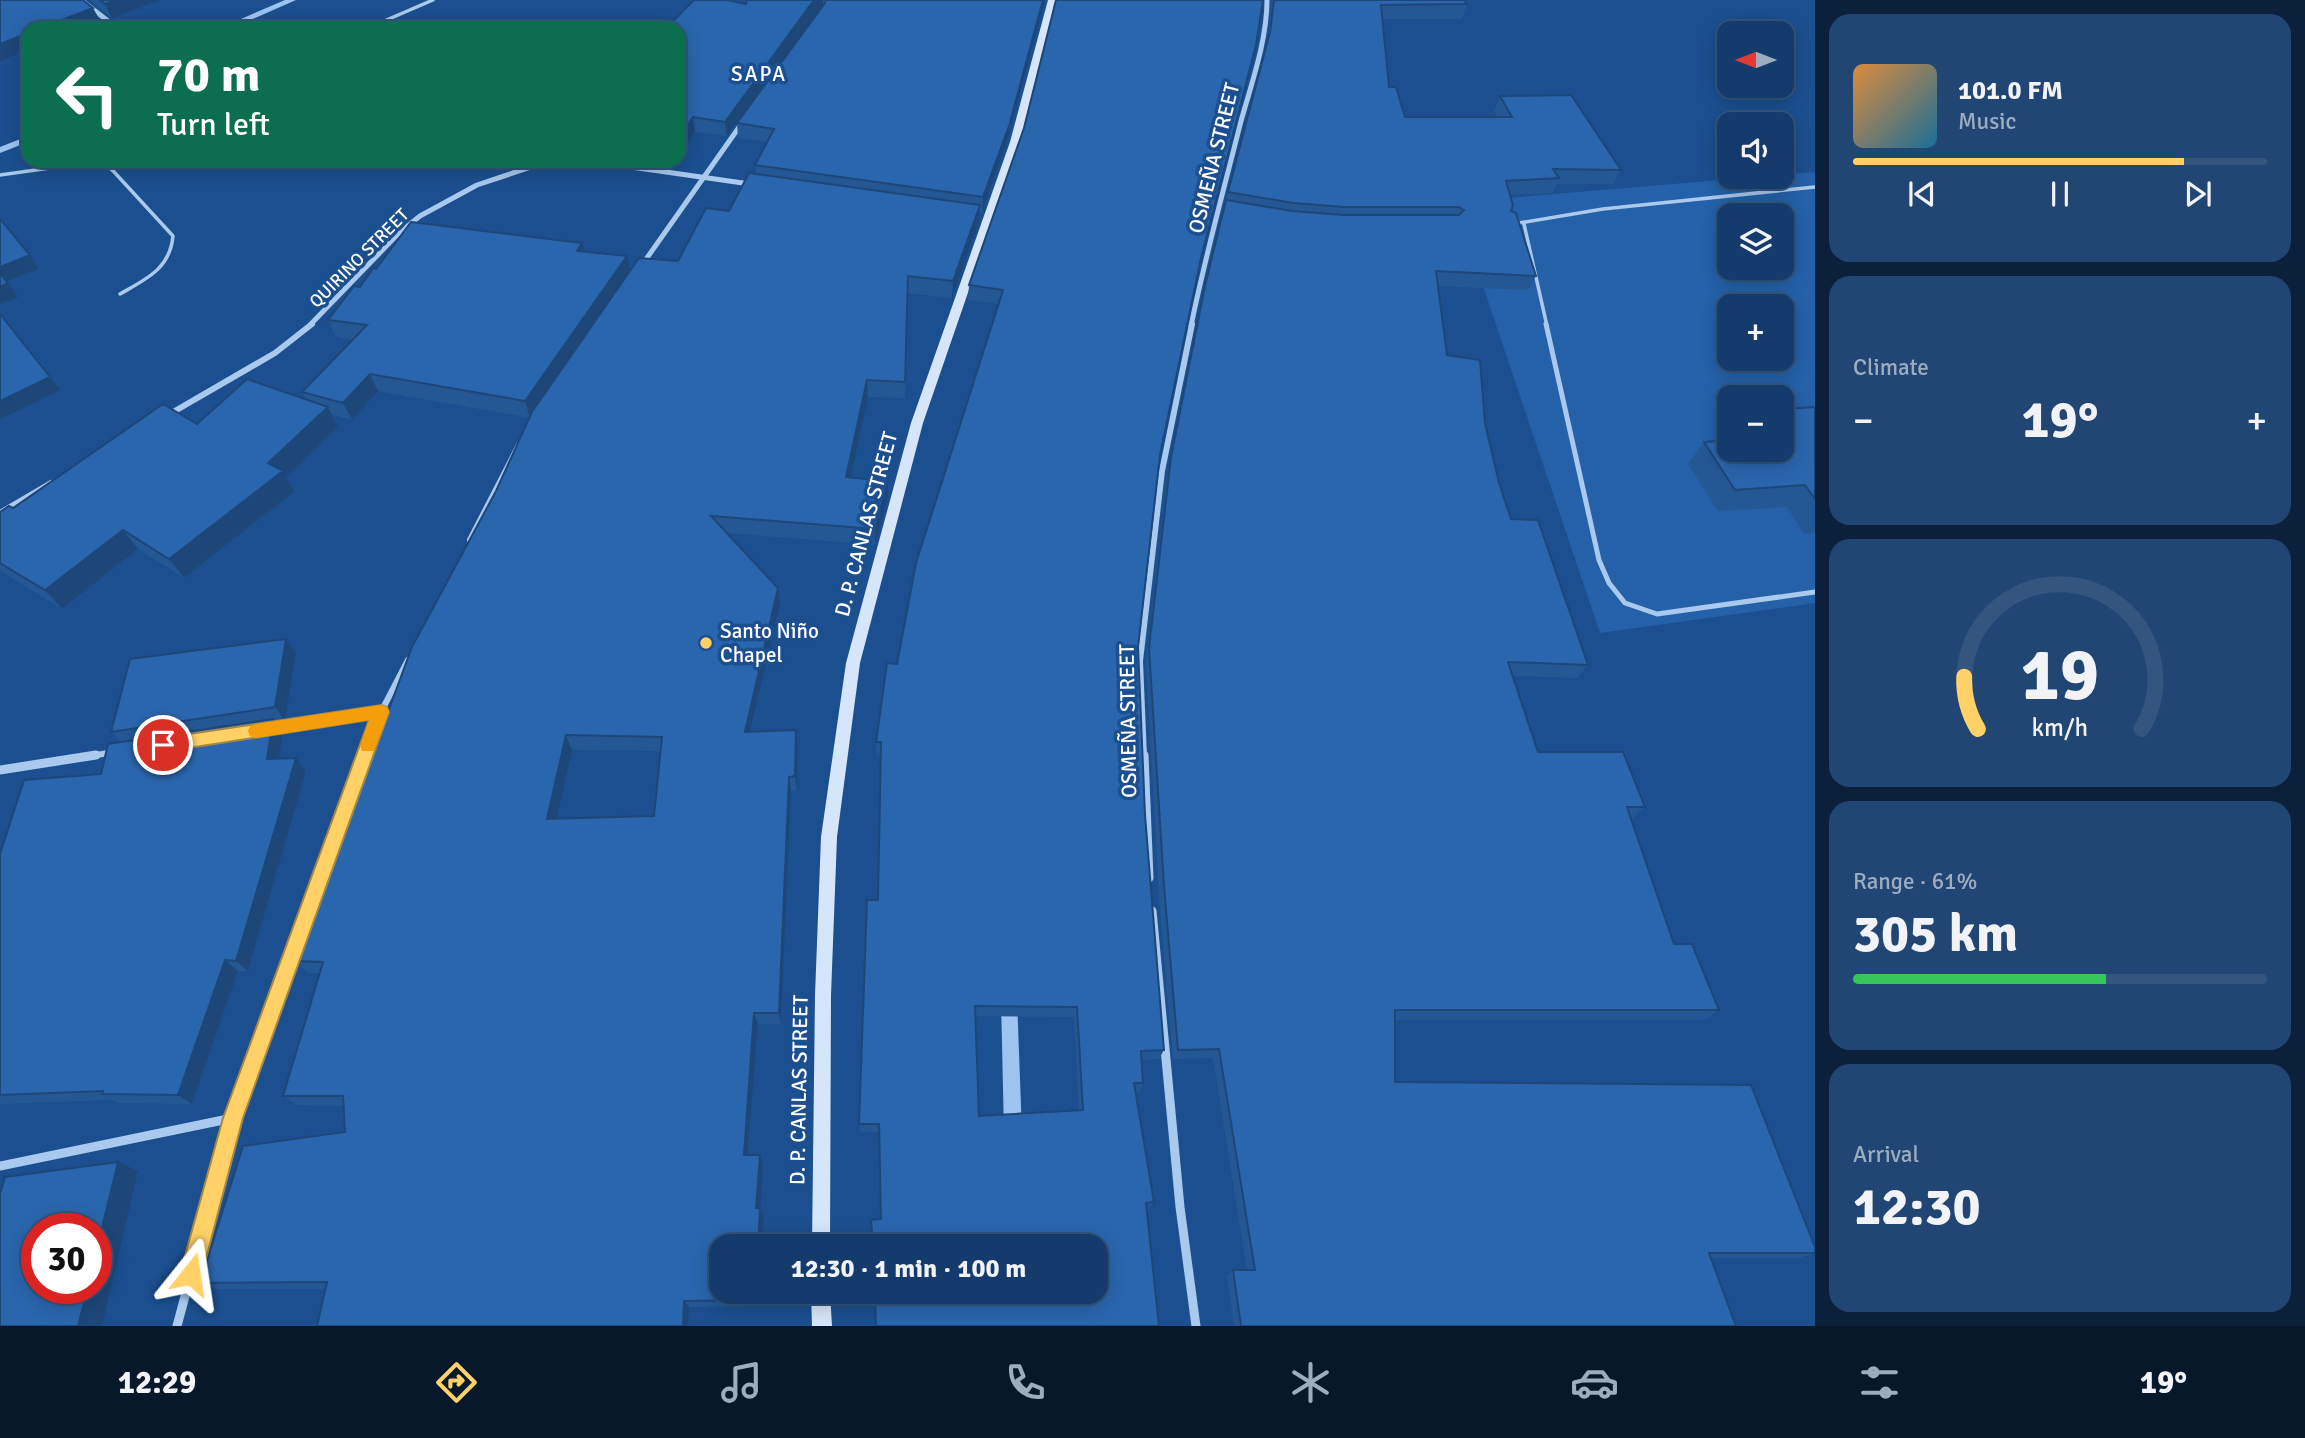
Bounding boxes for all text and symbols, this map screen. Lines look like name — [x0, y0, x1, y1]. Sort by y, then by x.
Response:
north arrow — [1717, 21, 1794, 98]
map controls — [1717, 21, 1794, 462]
text: 70 m — [157, 45, 260, 105]
icon: left — [42, 49, 133, 140]
district label: SAPA — [731, 61, 787, 87]
text: 101.0 FM — [1958, 75, 2063, 107]
street label: OSMEÑA STREET — [1183, 80, 1245, 236]
text: Turn left — [157, 105, 270, 144]
text: Music — [1958, 107, 2016, 136]
button: sound — [1717, 112, 1794, 189]
icon: previous — [1903, 175, 1941, 213]
icon: pause — [2041, 175, 2079, 213]
icon: next — [2179, 175, 2217, 213]
button: layers — [1717, 203, 1794, 280]
street label: QUIRINO STREET — [305, 204, 413, 312]
button: + — [1717, 294, 1794, 371]
text: Climate — [1853, 353, 1929, 382]
button: − — [1717, 385, 1794, 462]
text: 19° — [2022, 388, 2098, 452]
text: − — [1853, 397, 1874, 444]
text: + — [2246, 397, 2267, 444]
street label: D. P. CANLAS STREET — [829, 428, 903, 619]
place label: Santo Niño Chapel — [720, 618, 819, 668]
text: 19 — [2021, 631, 2099, 720]
marker: Santo Niño Chapel — [698, 635, 714, 651]
street label: OSMEÑA STREET — [1114, 643, 1142, 798]
text: km/h — [2032, 712, 2088, 743]
pin — [133, 715, 193, 775]
icon: arrive — [144, 726, 182, 764]
text: Range · 61% — [1853, 867, 1977, 896]
text: 305 km — [1853, 902, 2018, 966]
street label: D. P. CANLAS STREET — [784, 994, 814, 1185]
text: Arrival — [1853, 1140, 1919, 1169]
text: 12:30 — [1853, 1175, 1981, 1239]
speed limit sign: 30 — [21, 1213, 112, 1304]
position arrow — [154, 1237, 228, 1311]
text: 12:30 · 1 min · 100 m — [791, 1253, 1026, 1285]
icon: directions — [432, 1358, 481, 1407]
icon: music — [717, 1358, 766, 1407]
icon: phone — [1001, 1358, 1050, 1407]
icon: climate — [1286, 1358, 1335, 1407]
icon: car — [1570, 1358, 1619, 1407]
icon: filters — [1855, 1358, 1904, 1407]
text: 12:29 — [118, 1363, 196, 1402]
text: 19° — [2140, 1363, 2187, 1402]

